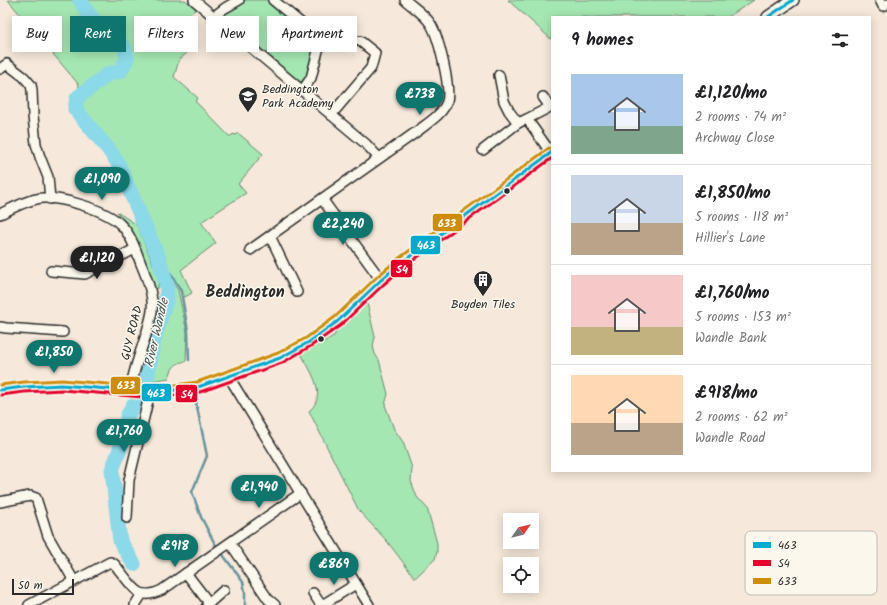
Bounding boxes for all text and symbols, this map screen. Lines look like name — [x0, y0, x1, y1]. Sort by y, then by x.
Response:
chip: Buy — [12, 16, 62, 52]
chip: Rent — [70, 16, 126, 52]
chip: Filters — [134, 16, 198, 52]
chip: New — [206, 16, 259, 52]
chip: Apartment — [267, 16, 357, 52]
text: 9 homes — [571, 27, 634, 54]
icon: filters — [829, 29, 851, 51]
place label: Beddington Park Academy — [262, 80, 334, 113]
text: £1,120/mo — [695, 80, 767, 107]
pin: £738 — [396, 82, 444, 116]
text: £738 — [405, 84, 435, 105]
school or university icon: Beddington Park Academy — [237, 85, 259, 113]
icon: home — [603, 90, 651, 138]
text: 2 rooms · 74 m² — [695, 107, 786, 128]
text: Archway Close — [695, 128, 774, 149]
pin: £1,090 — [69, 167, 135, 201]
text: £1,090 — [84, 169, 120, 190]
text: £1,850/mo — [695, 180, 771, 207]
unlabelled marker — [502, 186, 512, 196]
icon: home — [603, 191, 651, 239]
text: 5 rooms · 118 m² — [695, 207, 788, 228]
pin: £2,240 — [310, 212, 376, 246]
line badge: 633 — [432, 213, 463, 232]
text: £2,240 — [322, 214, 364, 235]
text: 633 — [438, 215, 456, 233]
text: Hillier's Lane — [695, 228, 765, 249]
line badge: 463 — [410, 235, 441, 255]
text: 463 — [417, 237, 435, 255]
pin: £1,120 — [64, 246, 130, 280]
text: £1,120 — [79, 248, 115, 269]
line badge: S4 — [390, 259, 413, 278]
text: S4 — [396, 261, 408, 279]
building icon: Boyden Tiles — [472, 269, 494, 297]
district label: Beddington — [205, 280, 285, 305]
text: £1,760/mo — [695, 280, 769, 307]
icon: home — [603, 291, 651, 339]
water label: River Wandle — [139, 295, 175, 370]
place label: Boyden Tiles — [451, 295, 515, 314]
street label: GUY ROAD — [116, 303, 148, 362]
text: 5 rooms · 153 m² — [695, 307, 791, 328]
text: Wandle Bank — [695, 328, 766, 349]
unlabelled marker — [316, 334, 326, 344]
pin: £1,850 — [21, 340, 87, 374]
text: £1,850 — [35, 342, 73, 363]
line badge: 633 — [110, 376, 141, 395]
text: 633 — [117, 377, 135, 395]
text: £918/mo — [695, 380, 758, 407]
line badge: 463 — [141, 383, 172, 402]
line badge: S4 — [175, 384, 198, 403]
text: 463 — [147, 385, 165, 403]
text: S4 — [181, 386, 193, 404]
icon: home — [603, 391, 651, 439]
text: 2 rooms · 62 m² — [695, 407, 788, 428]
pin: £1,760 — [91, 419, 157, 453]
text: £1,760 — [106, 421, 142, 442]
text: Wandle Road — [695, 428, 765, 449]
pin: £1,940 — [226, 475, 292, 509]
text: £1,940 — [240, 477, 278, 498]
north arrow — [503, 513, 539, 549]
map controls — [503, 513, 539, 593]
legend — [745, 531, 877, 595]
pin: £918 — [151, 534, 199, 568]
text: £918 — [161, 536, 189, 557]
text: 463 — [778, 537, 796, 555]
pin: £869 — [310, 552, 358, 586]
text: £869 — [319, 554, 349, 575]
text: S4 — [778, 555, 790, 573]
button: locate — [503, 557, 539, 593]
text: 633 — [778, 573, 797, 591]
scale bar — [12, 577, 74, 596]
text: 50 m — [18, 577, 43, 595]

